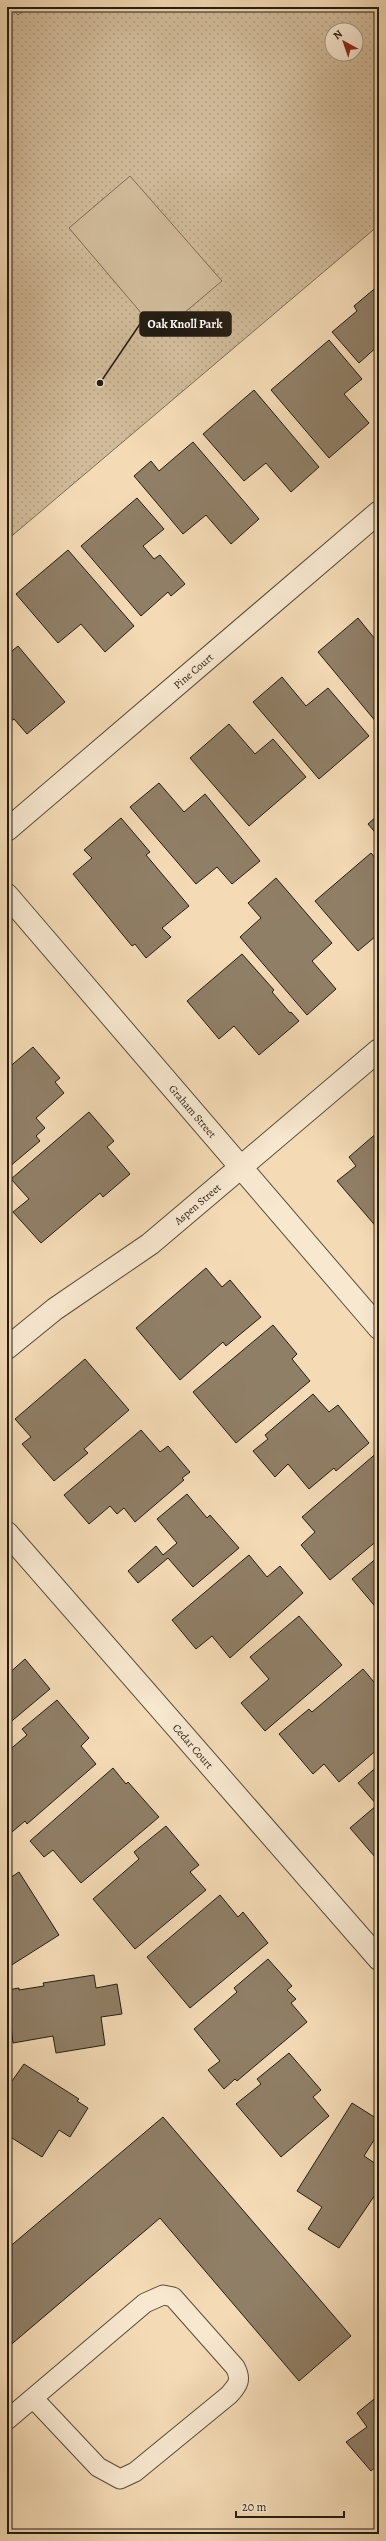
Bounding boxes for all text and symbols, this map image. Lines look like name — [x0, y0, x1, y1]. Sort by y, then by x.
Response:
north arrow — [324, 22, 364, 62]
text: N — [330, 26, 346, 43]
callout: Oak Knoll Park — [140, 312, 231, 336]
text: Oak Knoll Park — [148, 316, 223, 332]
street label: Pine Court — [170, 649, 217, 692]
street label: Graham Street — [166, 1081, 220, 1141]
street label: Aspen Street — [170, 1180, 224, 1229]
street label: Cedar Court — [169, 1721, 217, 1772]
scale bar — [236, 2493, 344, 2519]
text: 20 m — [242, 2499, 266, 2515]

